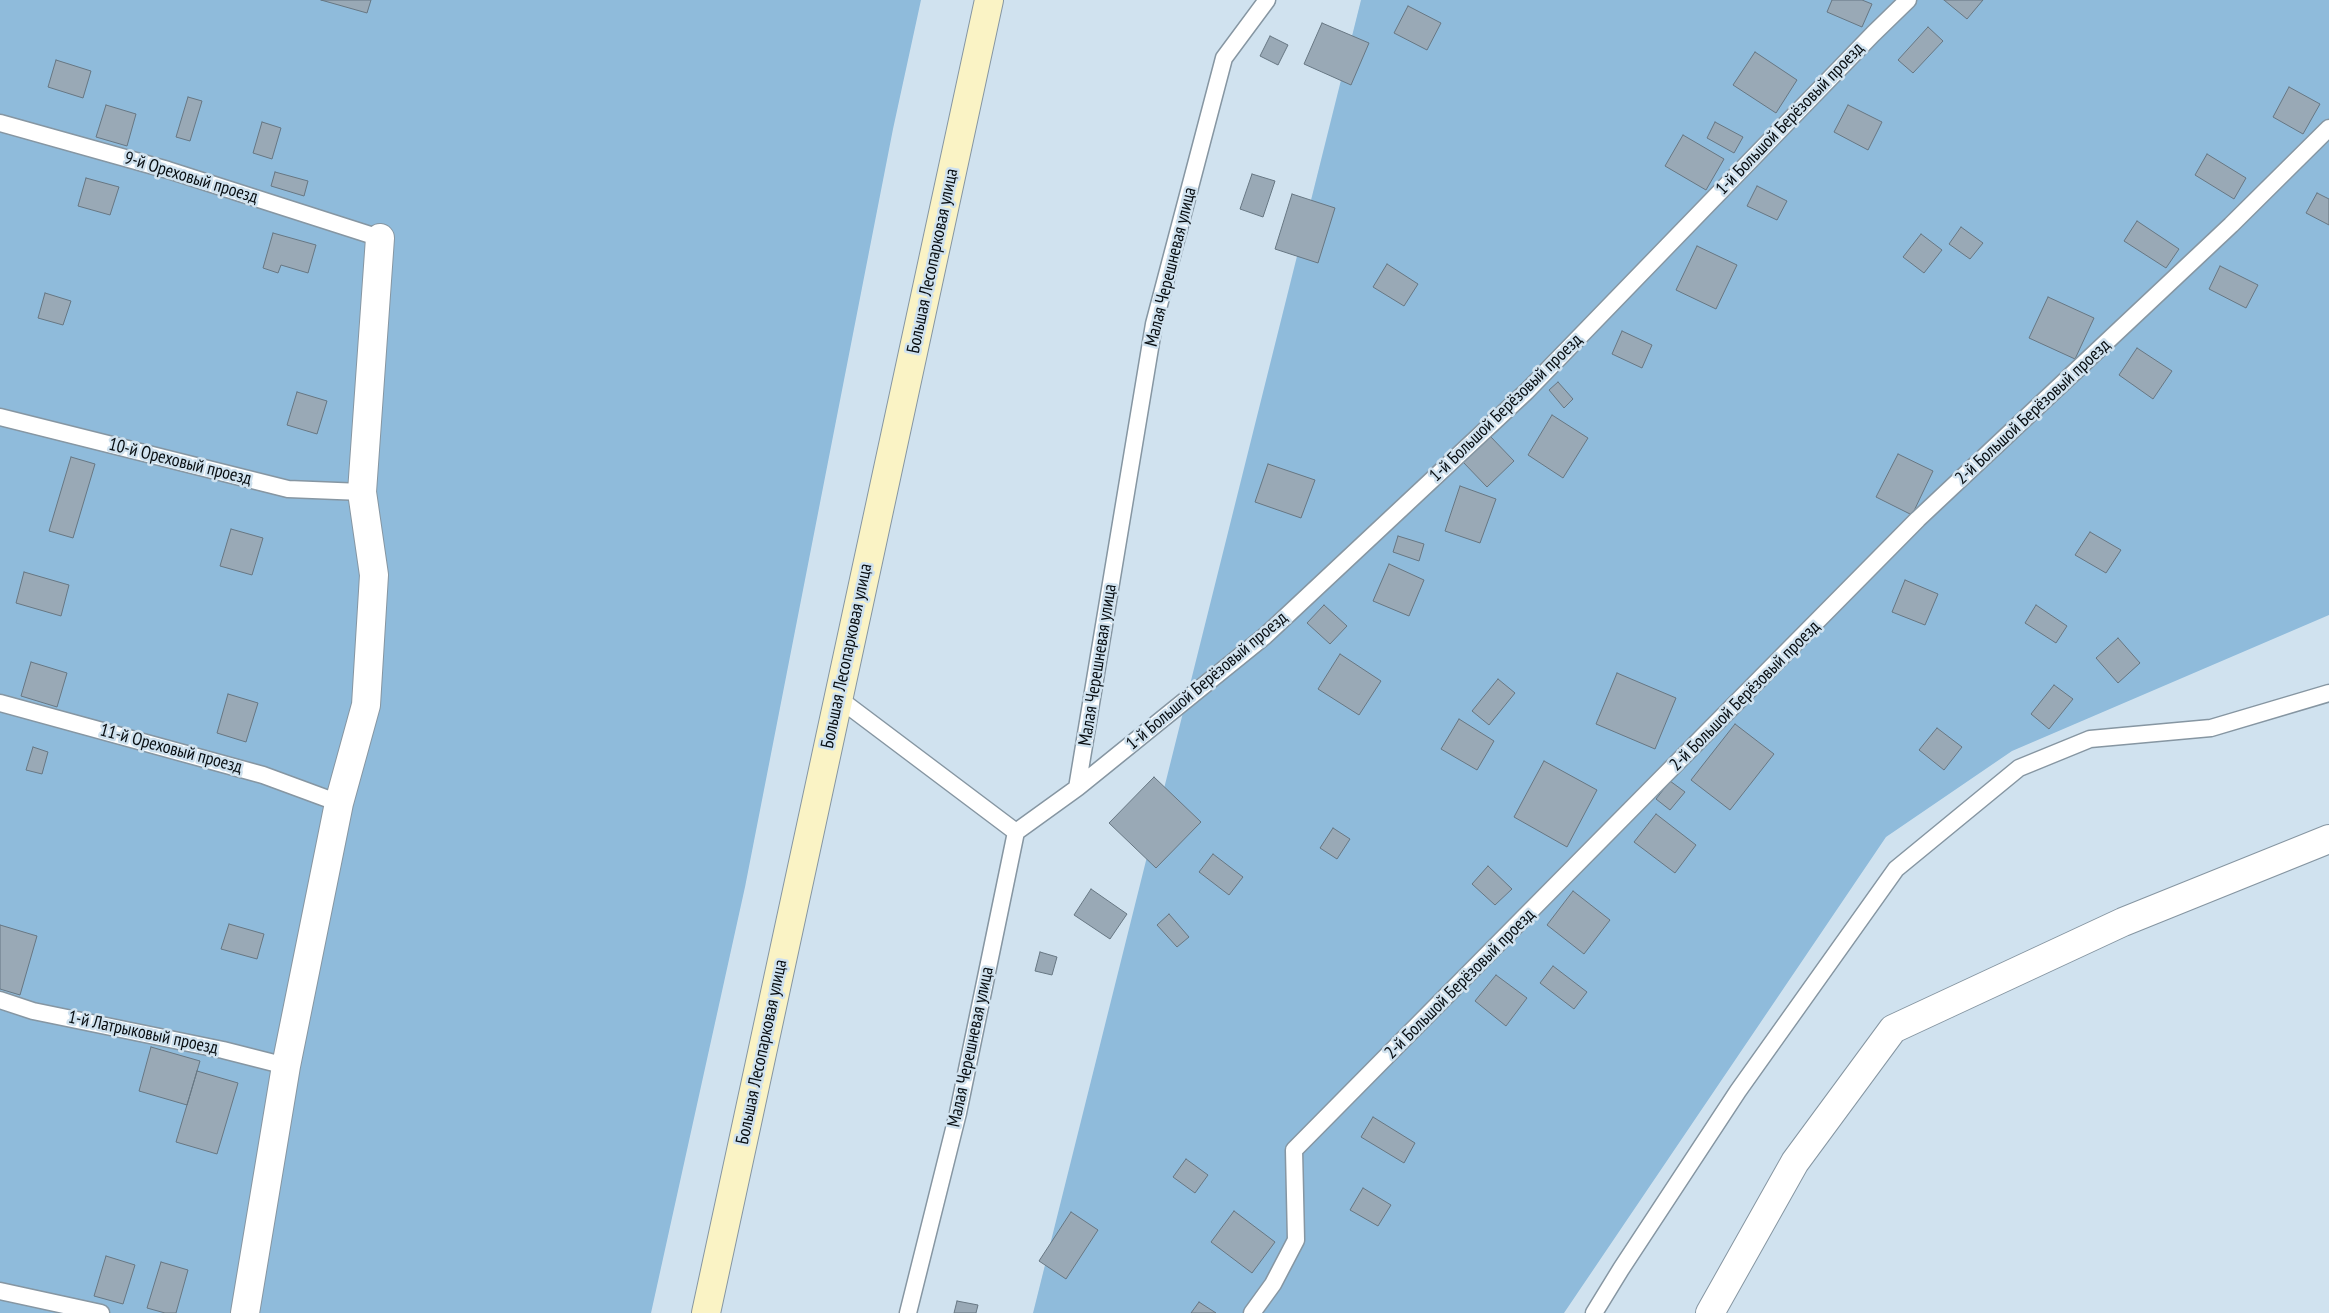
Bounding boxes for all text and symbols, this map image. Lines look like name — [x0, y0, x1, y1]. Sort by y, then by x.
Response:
street label: 1-й Большой Берёзовый проезд — [1712, 38, 1868, 200]
street label: 9-й Ореховый проезд — [122, 147, 260, 209]
street label: Большая Лесопарковая улица — [903, 167, 963, 355]
street label: Малая Черешневая улица — [1141, 185, 1201, 349]
street label: 1-й Большой Берёзовый проезд — [1425, 330, 1587, 486]
street label: 2-й Большой Берёзовый проезд — [1951, 335, 2115, 489]
street label: 10-й Ореховый проезд — [106, 434, 254, 490]
street label: Большая Лесопарковая улица — [817, 562, 877, 750]
street label: Малая Черешневая улица — [1075, 583, 1121, 747]
street label: 1-й Большой Берёзовый проезд — [1122, 607, 1292, 755]
street label: 2-й Большой Берёзовый проезд — [1665, 616, 1825, 776]
street label: 11-й Ореховый проезд — [97, 720, 245, 778]
street label: 2-й Большой Берёзовый проезд — [1380, 904, 1540, 1064]
street label: Большая Лесопарковая улица — [732, 958, 792, 1146]
street label: Малая Черешневая улица — [943, 965, 999, 1129]
street label: 1-й Латрыковый проезд — [66, 1007, 220, 1059]

